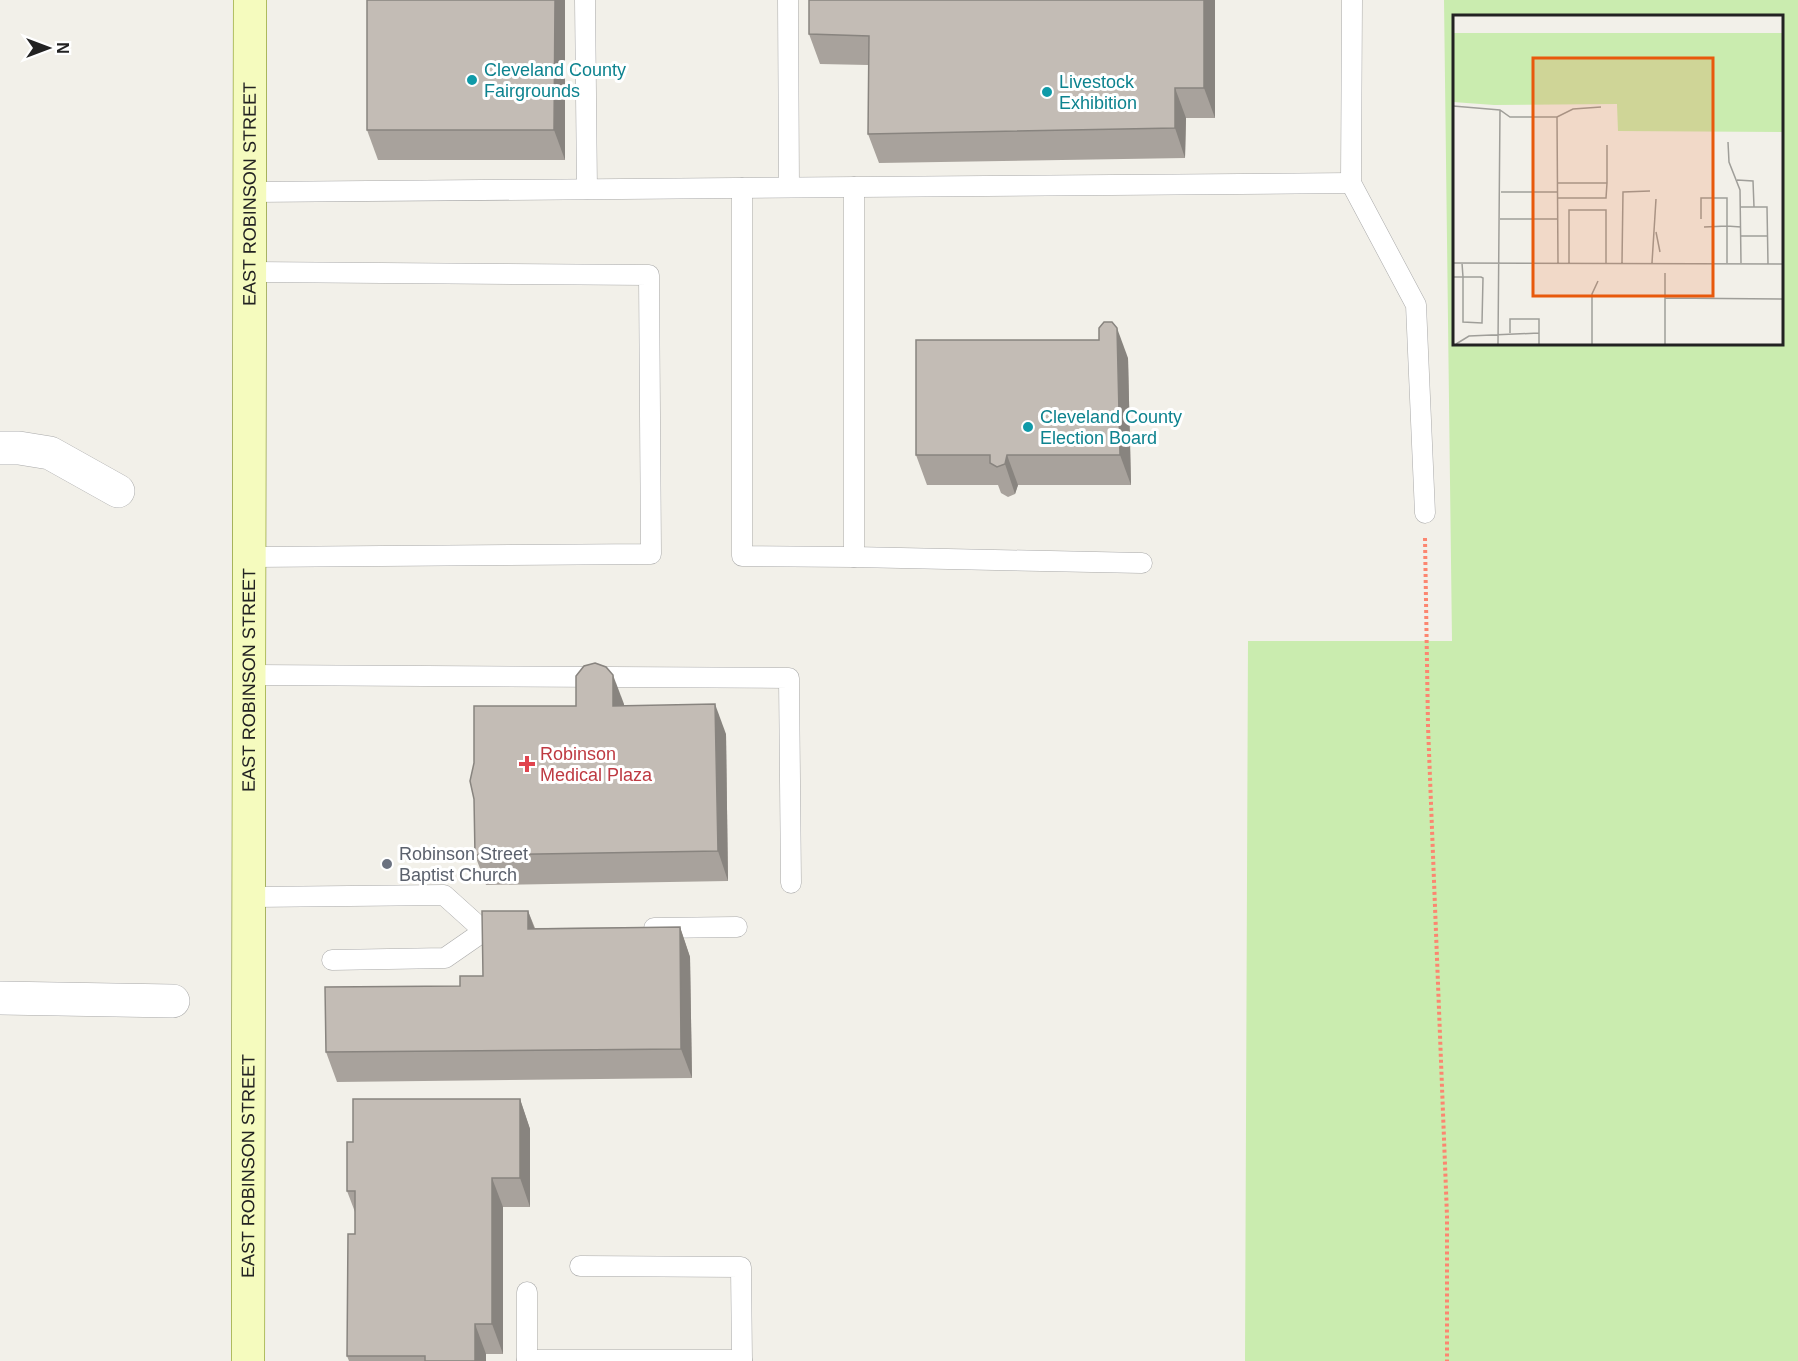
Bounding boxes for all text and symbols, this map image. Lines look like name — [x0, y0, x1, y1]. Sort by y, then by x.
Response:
inset map — [1453, 15, 1783, 345]
north arrow — [18, 18, 78, 78]
text: N — [54, 42, 71, 54]
place label: Cleveland County Fairgrounds — [484, 60, 626, 101]
place label: Livestock Exhibition — [1059, 72, 1137, 113]
marker: Cleveland County Fairgrounds — [465, 73, 479, 87]
street label: EAST ROBINSON STREET — [240, 82, 260, 306]
marker: Livestock Exhibition — [1040, 85, 1054, 99]
place label: Cleveland County Election Board — [1040, 407, 1182, 448]
marker: Cleveland County Election Board — [1021, 420, 1035, 434]
street label: EAST ROBINSON STREET — [239, 568, 259, 792]
place label: Robinson Medical Plaza — [540, 744, 653, 785]
marker: Robinson Medical Plaza — [518, 755, 536, 773]
place label: Robinson Street Baptist Church — [399, 844, 528, 885]
marker: Robinson Street Baptist Church — [380, 857, 394, 871]
street label: EAST ROBINSON STREET — [238, 1054, 258, 1278]

